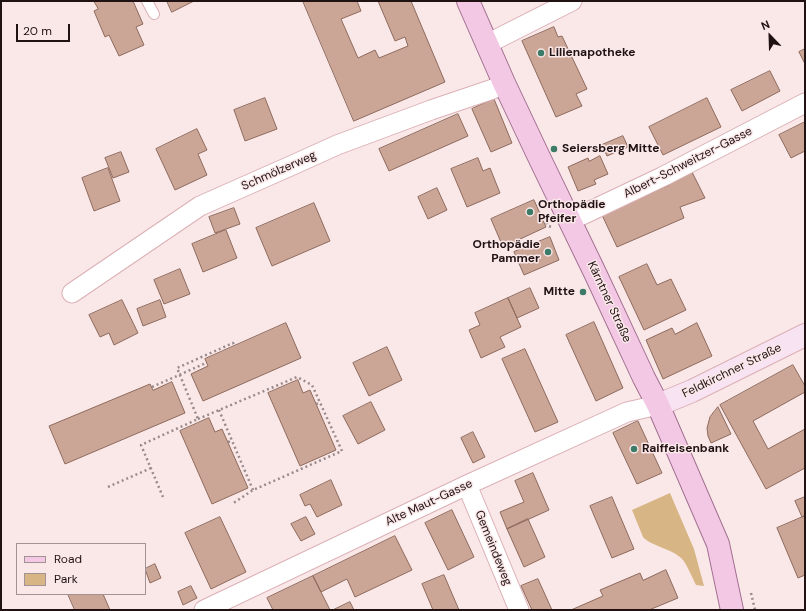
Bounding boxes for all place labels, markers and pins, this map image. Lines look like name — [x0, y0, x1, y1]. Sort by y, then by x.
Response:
place label: Lilienapotheke — [549, 46, 636, 60]
marker: Lilienapotheke — [536, 48, 546, 58]
place label: Seiersberg Mitte — [562, 142, 659, 156]
marker: Seiersberg Mitte — [549, 144, 559, 154]
place label: Orthopädie Pfeifer — [538, 198, 606, 226]
marker: Orthopädie Pfeifer — [525, 207, 535, 217]
place label: Orthopädie Pammer — [472, 238, 540, 266]
marker: Orthopädie Pammer — [543, 247, 553, 257]
place label: Mitte — [544, 285, 575, 299]
marker: Mitte — [578, 287, 588, 297]
place label: Raiffeisenbank — [642, 442, 729, 456]
marker: Raiffeisenbank — [629, 444, 639, 454]

